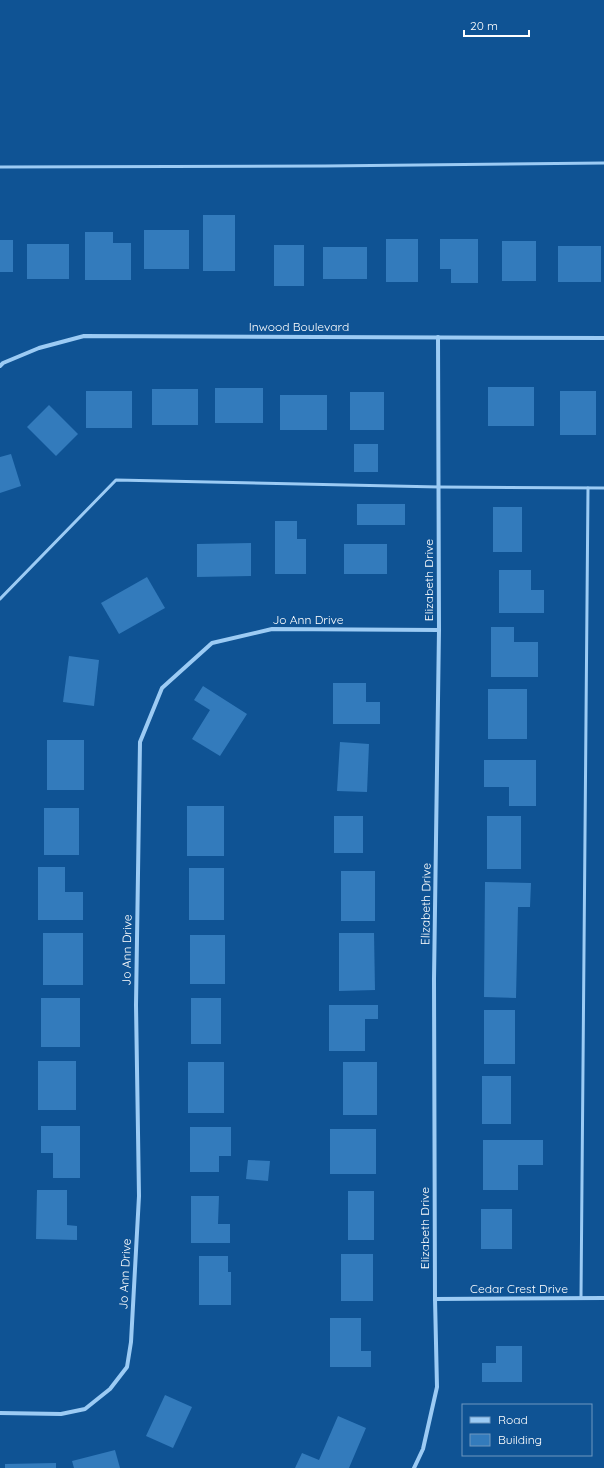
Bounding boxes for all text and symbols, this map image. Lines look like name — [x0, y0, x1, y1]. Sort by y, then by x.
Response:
scale bar — [464, 12, 529, 38]
text: 20 m — [470, 18, 498, 33]
street label: Inwood Boulevard — [249, 319, 349, 334]
street label: Elizabeth Drive — [421, 539, 436, 621]
street label: Jo Ann Drive — [272, 612, 344, 627]
street label: Elizabeth Drive — [417, 863, 434, 945]
street label: Jo Ann Drive — [118, 914, 135, 986]
street label: Elizabeth Drive — [417, 1187, 432, 1269]
street label: Jo Ann Drive — [115, 1238, 134, 1310]
street label: Cedar Crest Drive — [470, 1281, 568, 1296]
legend — [462, 1404, 592, 1456]
text: Road — [498, 1412, 528, 1427]
text: Building — [498, 1432, 542, 1447]

